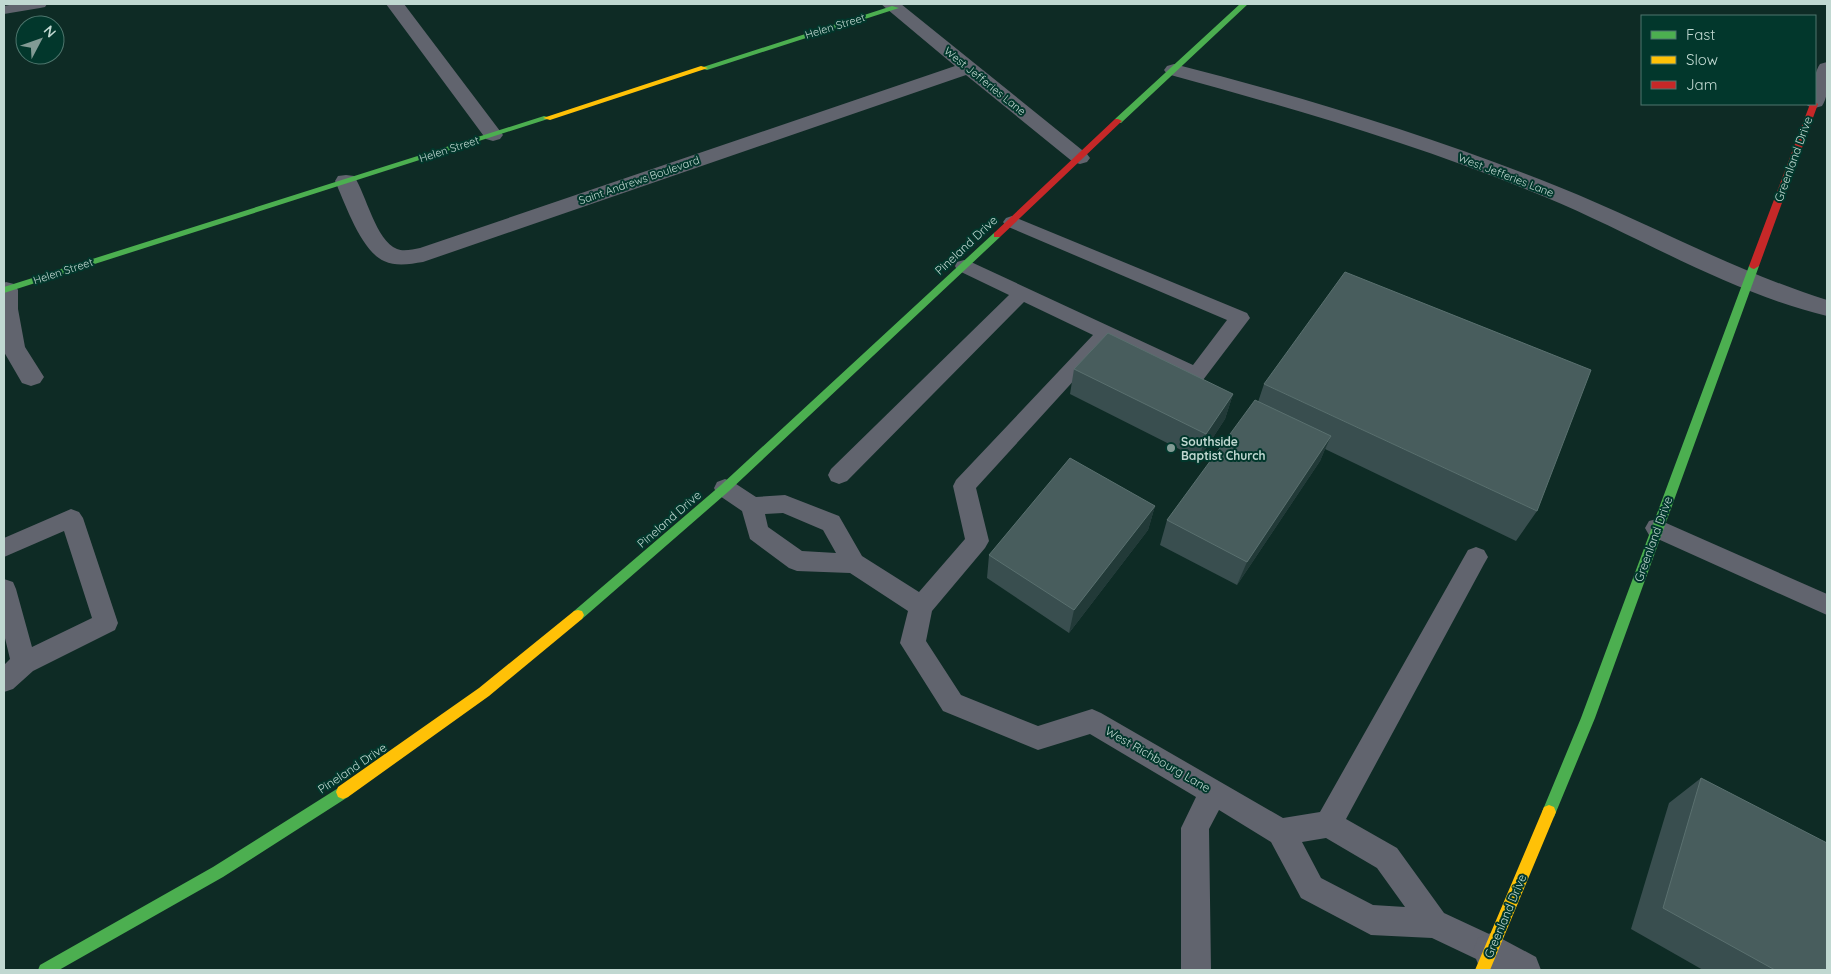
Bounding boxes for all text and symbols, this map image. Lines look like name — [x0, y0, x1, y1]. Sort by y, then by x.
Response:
street label: Helen Street — [803, 10, 867, 42]
north arrow — [15, 15, 65, 65]
legend — [1641, 15, 1816, 105]
text: N — [40, 22, 60, 41]
text: Fast — [1686, 25, 1715, 44]
street label: West Jefferies Lane — [941, 44, 1029, 118]
text: Slow — [1686, 50, 1718, 69]
text: Jam — [1686, 75, 1717, 94]
street label: Greenland Drive — [1771, 114, 1815, 204]
street label: Helen Street — [417, 133, 481, 165]
street label: West Jefferies Lane — [1456, 150, 1556, 200]
street label: Saint Andrews Boulevard — [577, 153, 701, 207]
street label: Pineland Drive — [932, 212, 1000, 278]
street label: Helen Street — [31, 255, 95, 287]
place label: Southside Baptist Church — [1181, 434, 1266, 463]
marker: Southside Baptist Church — [1165, 442, 1177, 454]
street label: Pineland Drive — [634, 487, 704, 551]
street label: Greenland Drive — [1631, 494, 1675, 584]
street label: West Richbourg Lane — [1103, 723, 1213, 795]
street label: Pineland Drive — [315, 739, 389, 797]
street label: Greenland Drive — [1481, 872, 1529, 960]

